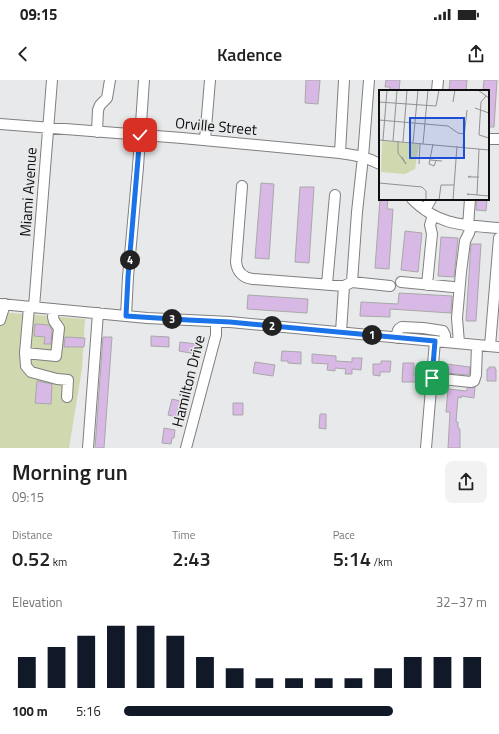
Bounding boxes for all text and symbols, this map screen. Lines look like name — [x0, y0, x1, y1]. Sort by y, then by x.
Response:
text: 09:15 — [20, 3, 57, 26]
text: Kadence — [217, 41, 282, 68]
icon: back — [12, 43, 34, 65]
icon: share — [465, 43, 487, 65]
inset map — [379, 90, 489, 200]
street label: Orville Street — [174, 111, 259, 141]
pin — [123, 118, 157, 152]
icon: check — [129, 124, 151, 146]
street label: Miami Avenue — [13, 147, 43, 237]
pin: 4 — [120, 250, 140, 270]
text: 4 — [127, 252, 133, 268]
pin: 3 — [162, 309, 182, 329]
text: 3 — [169, 311, 175, 327]
pin: 2 — [262, 316, 282, 336]
text: 2 — [269, 318, 275, 334]
pin: 1 — [362, 325, 382, 345]
text: 1 — [369, 327, 375, 343]
street label: Hamilton Drive — [165, 332, 211, 430]
pin — [415, 361, 449, 395]
icon: arrive — [421, 367, 443, 389]
text: Morning run — [12, 455, 128, 489]
button: share — [445, 461, 487, 503]
text: 09:15 — [12, 487, 44, 507]
text: Distance — [12, 527, 52, 543]
text: Time — [172, 527, 195, 543]
text: Pace — [333, 527, 355, 543]
text: 0.52 — [12, 543, 50, 574]
text: 2:43 — [172, 543, 211, 574]
text: 5:14 — [333, 543, 371, 574]
text: km — [50, 554, 67, 570]
text: /km — [371, 554, 392, 570]
text: Elevation — [12, 592, 63, 612]
text: 32–37 m — [436, 592, 487, 612]
text: 100 m — [12, 701, 48, 721]
text: 5:16 — [76, 701, 101, 721]

